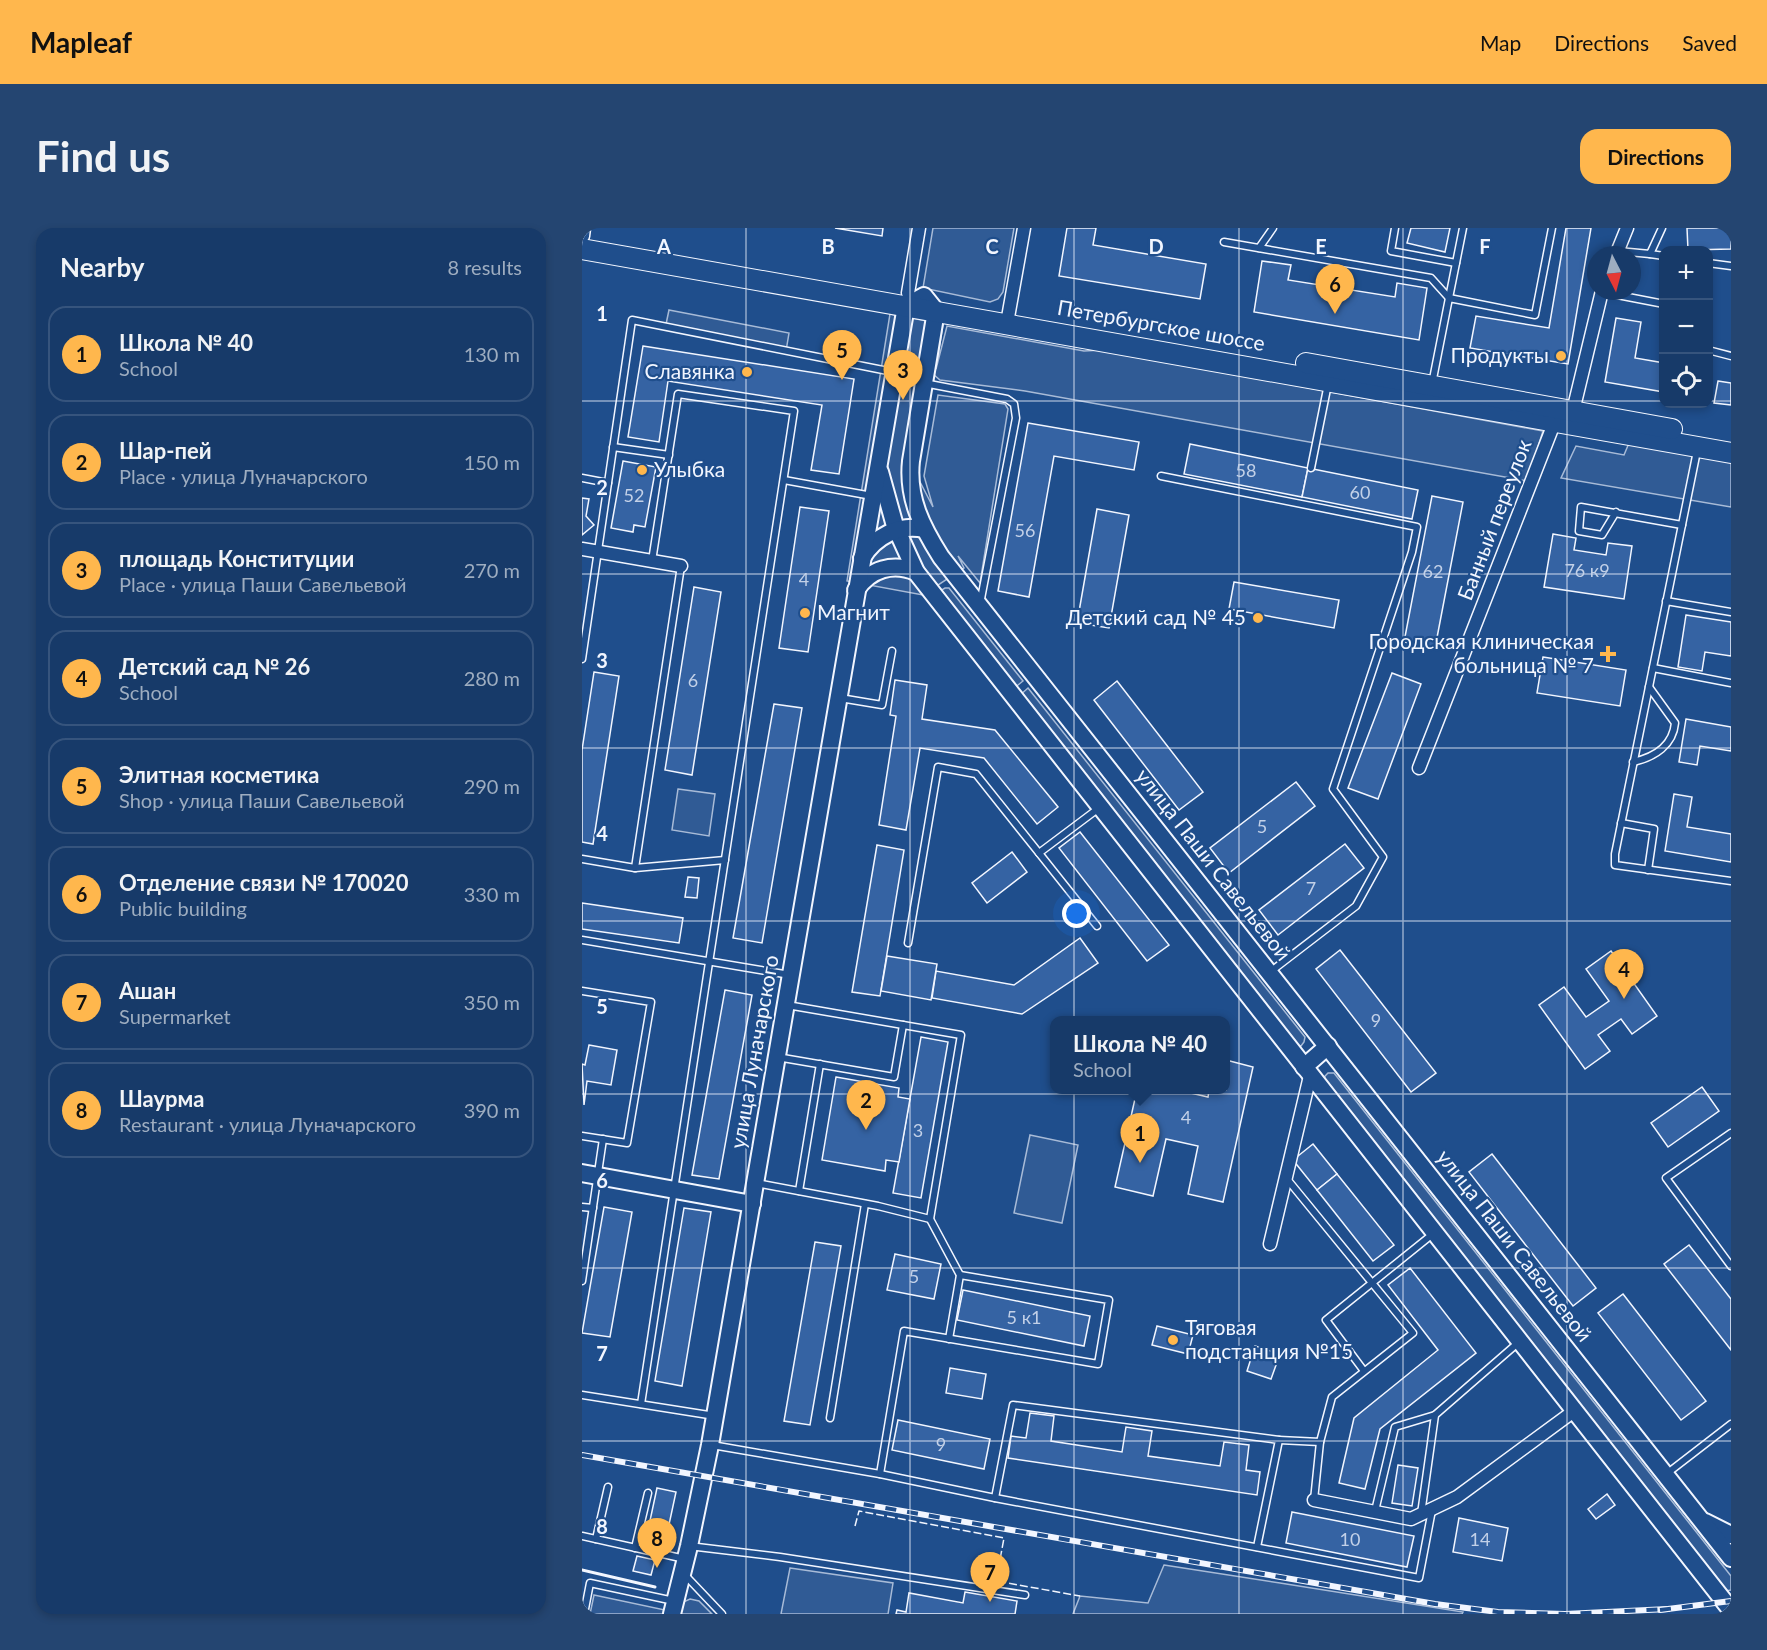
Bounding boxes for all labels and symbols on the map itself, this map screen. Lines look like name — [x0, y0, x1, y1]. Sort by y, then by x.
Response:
text: A — [656, 234, 671, 258]
text: B — [821, 234, 835, 258]
text: C — [985, 234, 999, 258]
text: D — [1148, 234, 1164, 258]
text: E — [1315, 234, 1327, 258]
text: F — [1479, 234, 1491, 258]
north arrow — [1587, 246, 1641, 300]
pin: 6 — [1316, 264, 1354, 314]
street label: Петербургское шоссе — [1055, 294, 1267, 355]
text: 1 — [596, 301, 608, 325]
pin: 5 — [822, 330, 862, 380]
place label: Продукты — [1450, 342, 1549, 367]
marker: Продукты — [1554, 349, 1568, 363]
pin: 3 — [884, 350, 922, 400]
place label: Славянка — [644, 358, 735, 383]
marker: Славянка — [740, 365, 754, 379]
street label: Банный переулок — [1451, 435, 1536, 603]
place label: Улыбка — [654, 456, 725, 481]
house number: 58 — [1236, 459, 1256, 481]
marker: Улыбка — [635, 463, 649, 477]
text: 2 — [596, 475, 608, 499]
house number: 60 — [1350, 481, 1370, 503]
house number: 52 — [624, 484, 644, 506]
house number: 56 — [1015, 519, 1035, 541]
house number: 76 к9 — [1564, 559, 1610, 581]
house number: 62 — [1423, 560, 1443, 582]
house number: 4 — [799, 568, 809, 590]
place label: Магнит — [817, 599, 890, 624]
place label: Детский сад № 45 — [1066, 604, 1246, 629]
marker: Магнит — [798, 606, 812, 620]
marker: Детский сад № 45 — [1251, 611, 1265, 625]
place label: Городская клиническая больница № 7 — [1369, 628, 1594, 677]
marker: Городская клиническая больница № 7 — [1599, 645, 1617, 663]
text: 3 — [596, 648, 608, 672]
house number: 6 — [688, 669, 698, 691]
street label: улица Паши Савельевой — [1131, 763, 1297, 965]
house number: 5 — [1257, 815, 1267, 837]
text: 4 — [596, 821, 608, 845]
house number: 7 — [1306, 877, 1316, 899]
your location — [1062, 899, 1091, 928]
pin: 4 — [1604, 950, 1644, 999]
street label: улица Луначарского — [724, 953, 783, 1151]
text: 5 — [596, 994, 608, 1018]
house number: 9 — [1371, 1009, 1381, 1031]
pin: 2 — [846, 1080, 886, 1130]
house number: 4 — [1181, 1106, 1191, 1128]
pin: 1 — [1120, 1114, 1160, 1163]
house number: 3 — [913, 1119, 923, 1141]
street label: улица Паши Савельевой — [1432, 1144, 1598, 1346]
text: 6 — [596, 1168, 608, 1192]
house number: 5 — [909, 1265, 919, 1287]
house number: 5 к1 — [1007, 1306, 1041, 1328]
place label: Тяговая подстанция №15 — [1185, 1314, 1353, 1363]
marker: Тяговая подстанция №15 — [1166, 1333, 1180, 1347]
text: 7 — [596, 1341, 608, 1365]
house number: 9 — [936, 1433, 946, 1455]
text: 8 — [596, 1514, 608, 1538]
pin: 8 — [638, 1518, 676, 1568]
house number: 10 — [1340, 1528, 1360, 1550]
house number: 14 — [1470, 1528, 1490, 1550]
pin: 7 — [970, 1552, 1010, 1602]

